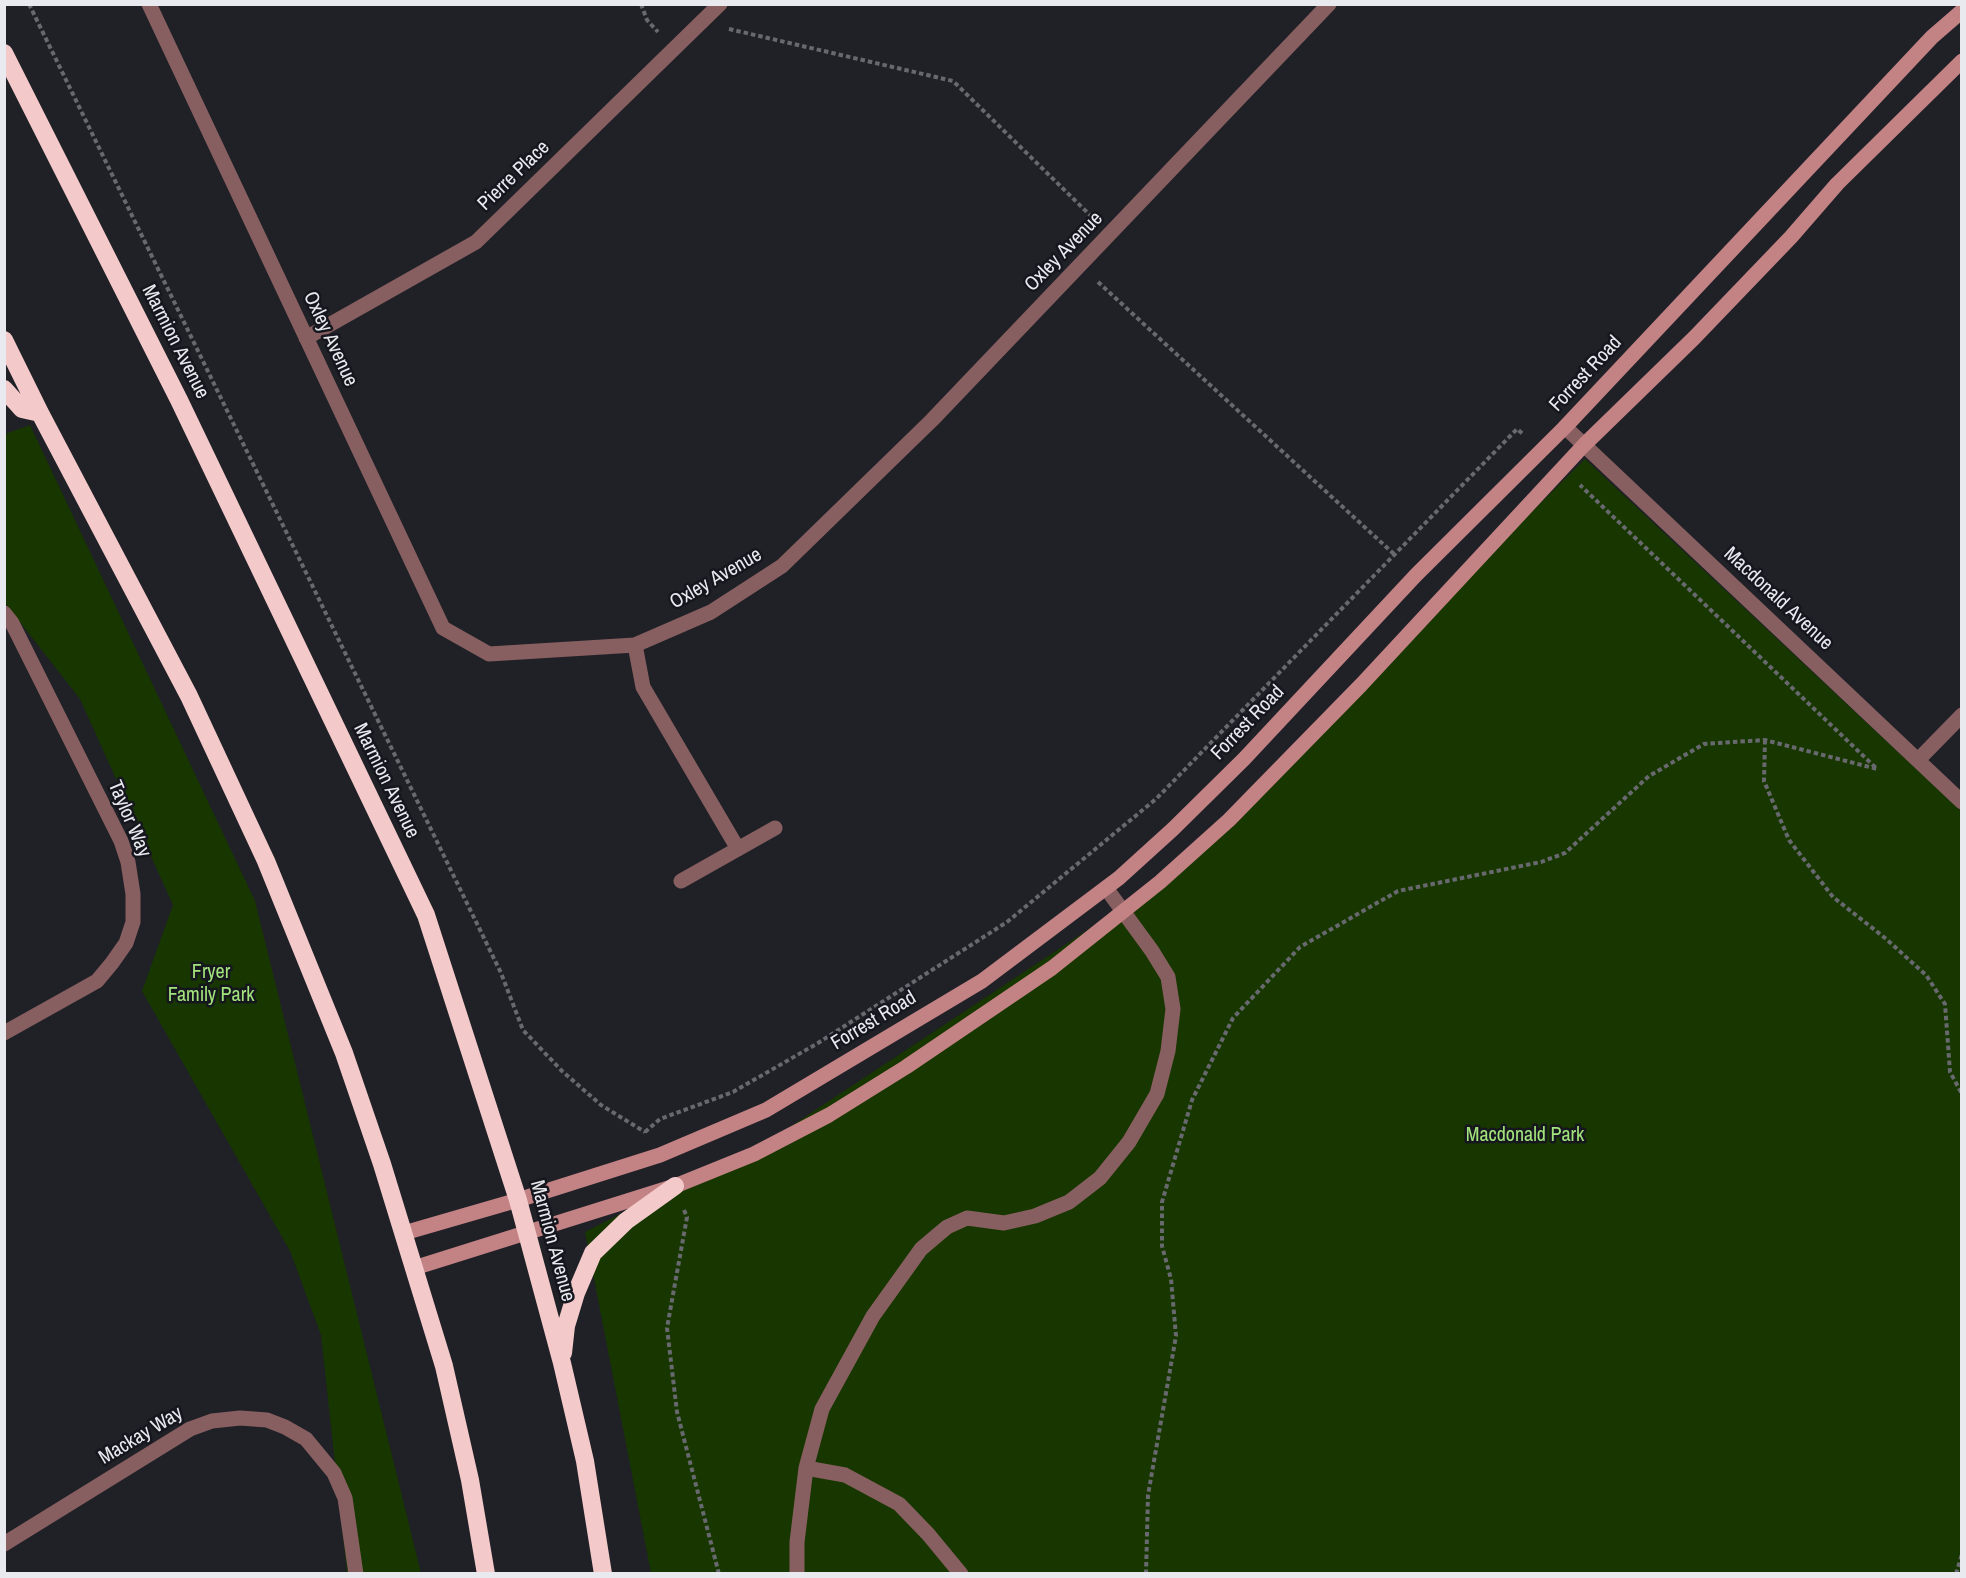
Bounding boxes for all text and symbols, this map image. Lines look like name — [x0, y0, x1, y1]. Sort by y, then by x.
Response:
street label: Pierre Place — [473, 136, 555, 216]
street label: Oxley Avenue — [1020, 207, 1108, 297]
street label: Marmion Avenue — [136, 281, 214, 403]
street label: Oxley Avenue — [298, 288, 362, 390]
street label: Forrest Road — [1545, 331, 1627, 417]
street label: Macdonald Avenue — [1719, 542, 1837, 656]
street label: Oxley Avenue — [666, 543, 766, 615]
street label: Forrest Road — [1206, 681, 1290, 765]
street label: Marmion Avenue — [348, 720, 424, 842]
street label: Taylor Way — [102, 777, 156, 861]
park label: Fryer Family Park — [168, 961, 254, 1008]
street label: Forrest Road — [827, 986, 921, 1056]
park label: Macdonald Park — [1466, 1124, 1584, 1148]
street label: Marmion Avenue — [524, 1178, 580, 1304]
street label: Mackay Way — [95, 1402, 187, 1470]

